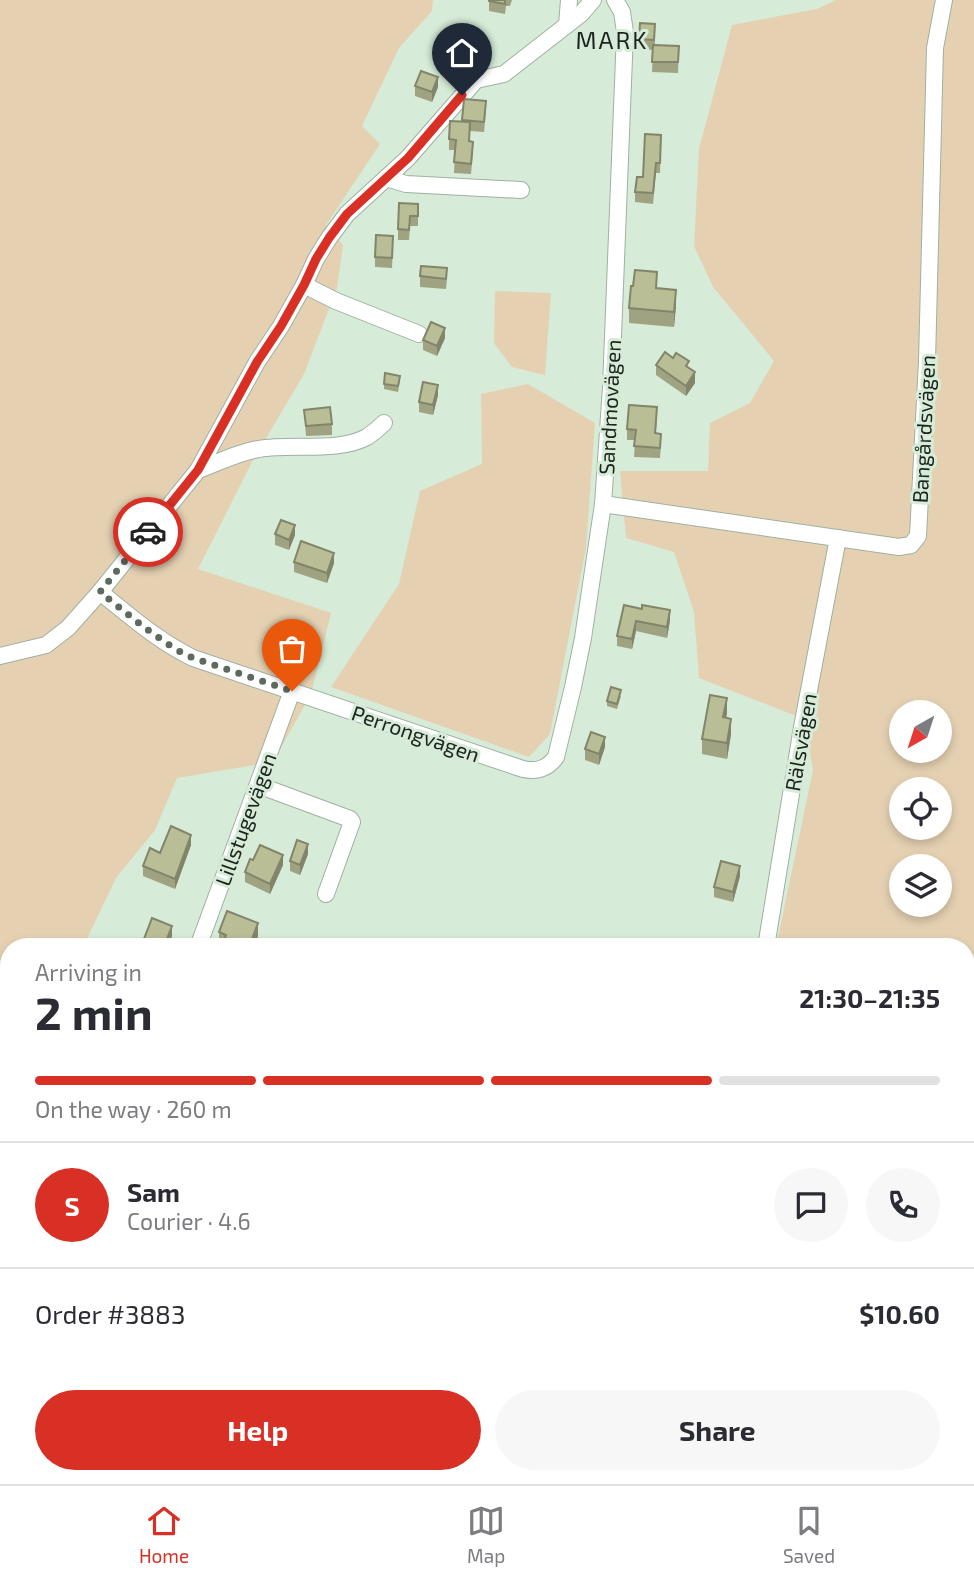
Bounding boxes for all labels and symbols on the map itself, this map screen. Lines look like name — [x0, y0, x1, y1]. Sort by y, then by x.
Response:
pin — [432, 23, 492, 95]
district label: MARK — [576, 25, 649, 54]
street label: Sandmovägen — [593, 339, 625, 475]
street label: Bangårdsvägen — [907, 354, 939, 504]
courier — [113, 497, 183, 567]
pin — [262, 619, 322, 691]
street label: Rälsvägen — [779, 691, 821, 793]
street label: Perrongvägen — [349, 699, 483, 767]
north arrow — [889, 700, 952, 763]
street label: Lillstugevägen — [209, 749, 281, 889]

